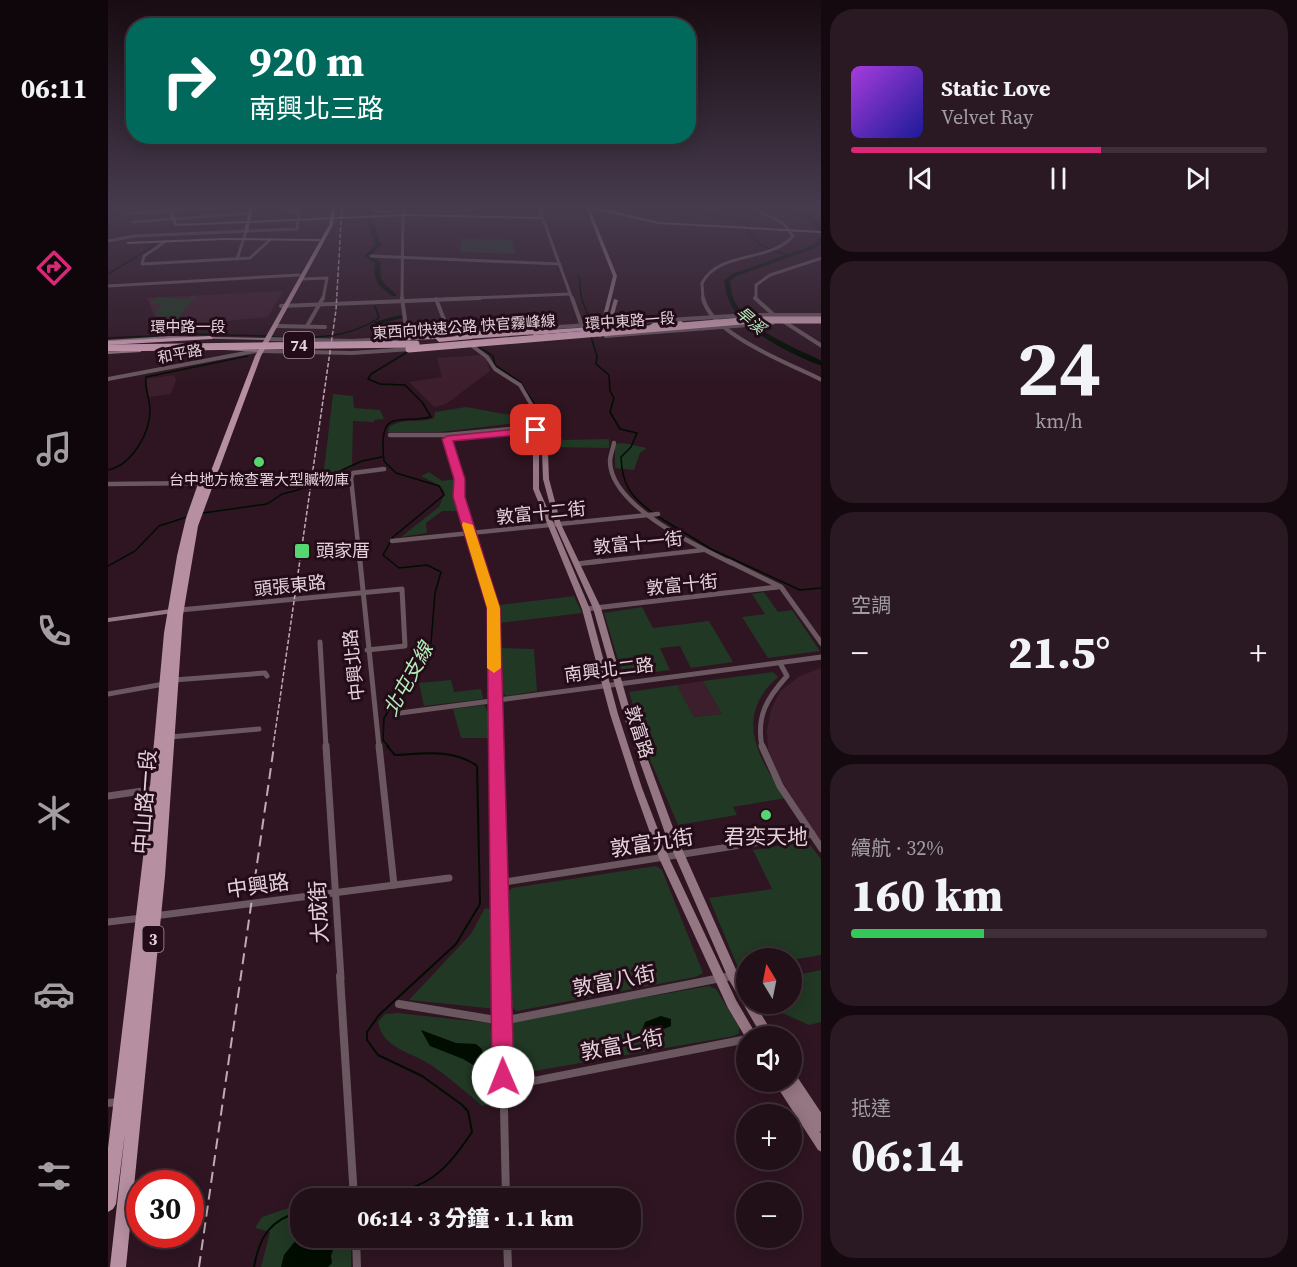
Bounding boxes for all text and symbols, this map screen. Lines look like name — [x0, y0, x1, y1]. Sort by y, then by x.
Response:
text: 920 m — [249, 32, 364, 90]
icon: right — [150, 42, 228, 120]
text: 06:11 — [21, 70, 87, 107]
text: Static Love — [941, 73, 1051, 103]
text: 南興北三路 — [249, 90, 384, 127]
text: Velvet Ray — [941, 103, 1033, 131]
icon: previous — [904, 162, 937, 195]
icon: pause — [1042, 162, 1075, 195]
icon: next — [1181, 162, 1214, 195]
icon: directions — [33, 247, 75, 289]
water label: 旱溪 — [732, 301, 772, 340]
street label: 環中東路一段 — [584, 307, 676, 334]
street label: 東西向快速公路 快官霧峰線 — [372, 310, 556, 343]
text: 24 — [1017, 314, 1101, 421]
street label: 環中路一段 — [150, 316, 226, 337]
road number: 74 — [284, 332, 314, 358]
street label: 和平路 — [156, 339, 204, 368]
pin — [510, 404, 561, 455]
text: km/h — [1035, 407, 1083, 435]
icon: arrive — [519, 413, 552, 446]
icon: music — [33, 428, 75, 470]
marker: 台中地方檢查署大型贓物庫 — [252, 455, 266, 469]
place label: 台中地方檢查署大型贓物庫 — [169, 469, 349, 490]
street label: 敦富十二街 — [495, 495, 587, 530]
street label: 敦富十一街 — [592, 525, 684, 560]
place label: 頭家厝 — [316, 538, 370, 563]
marker: 頭家厝 — [293, 542, 311, 560]
street label: 敦富十街 — [645, 568, 719, 601]
street label: 頭張東路 — [253, 569, 327, 602]
text: 空調 — [851, 591, 891, 619]
icon: phone — [33, 610, 75, 652]
text: 21.5° — [1008, 621, 1110, 683]
street label: 中興北路 — [337, 628, 370, 702]
text: − — [851, 630, 869, 675]
text: + — [1250, 630, 1267, 675]
water label: 北屯支線 — [376, 635, 441, 721]
street label: 南興北二路 — [563, 652, 655, 687]
street label: 敦富路 — [619, 702, 660, 761]
street label: 中山路一段 — [126, 749, 163, 855]
icon: climate — [33, 792, 75, 834]
marker: 君奕天地 — [759, 808, 773, 822]
street label: 敦富九街 — [608, 822, 696, 863]
place label: 君奕天地 — [724, 822, 808, 851]
text: 續航 · 32% — [851, 834, 944, 862]
text: 160 km — [851, 864, 1003, 926]
street label: 中興路 — [225, 867, 291, 904]
street label: 大成街 — [302, 880, 335, 944]
road number: 3 — [142, 926, 164, 952]
north arrow — [736, 948, 802, 1014]
map controls — [736, 948, 802, 1248]
street label: 敦富八街 — [570, 958, 658, 1003]
icon: car — [33, 973, 75, 1015]
street label: 敦富七街 — [578, 1022, 666, 1067]
button: sound — [736, 1026, 802, 1092]
position arrow — [471, 1045, 535, 1109]
text: 抵達 — [851, 1094, 891, 1122]
button: + — [736, 1104, 802, 1170]
text: 06:14 — [851, 1124, 964, 1186]
icon: filters — [33, 1155, 75, 1197]
speed limit sign: 30 — [126, 1170, 204, 1248]
button: − — [736, 1182, 802, 1248]
text: 06:14 · 3 分鐘 · 1.1 km — [357, 1203, 574, 1233]

